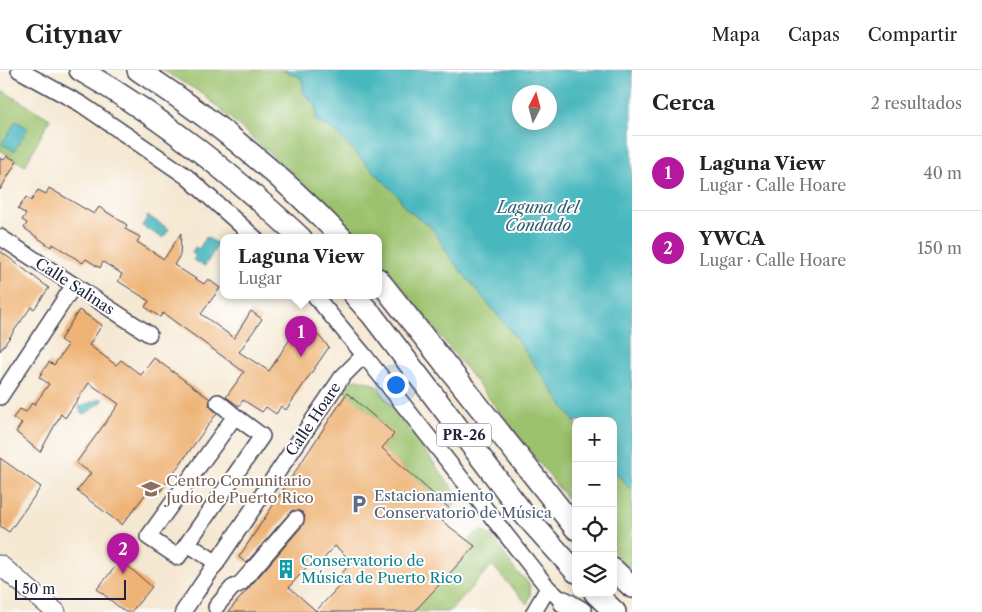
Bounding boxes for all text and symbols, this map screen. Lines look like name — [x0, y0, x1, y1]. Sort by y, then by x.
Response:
text: Citynav — [25, 20, 122, 49]
text: Mapa — [712, 24, 760, 46]
text: Capas — [788, 24, 840, 46]
text: Compartir — [868, 24, 957, 46]
north arrow — [512, 85, 557, 130]
text: Cerca — [652, 90, 715, 115]
text: 2 resultados — [871, 93, 962, 113]
text: Laguna View — [699, 152, 825, 175]
text: 1 — [664, 163, 672, 183]
text: 40 m — [923, 163, 962, 183]
text: Lugar · Calle Hoare — [699, 175, 846, 195]
water label: Laguna del Condado — [495, 197, 581, 235]
text: YWCA — [699, 227, 765, 250]
popup — [220, 234, 382, 299]
text: 2 — [663, 238, 673, 258]
text: 150 m — [917, 238, 962, 258]
text: Laguna View — [238, 245, 364, 268]
text: Lugar · Calle Hoare — [699, 250, 846, 270]
street label: Calle Salinas — [32, 253, 118, 319]
text: Lugar — [238, 268, 282, 288]
pin: 1 — [285, 316, 317, 357]
your location — [383, 372, 409, 398]
street label: Calle Hoare — [281, 378, 345, 460]
map controls — [572, 417, 617, 597]
button: + — [572, 417, 617, 462]
road number: PR-26 — [436, 424, 492, 446]
button: − — [572, 462, 617, 507]
place label: Centro Comunitario Judío de Puerto Rico — [164, 471, 314, 507]
school or university icon: Centro Comunitario Judío de Puerto Rico — [140, 478, 162, 500]
place label: Estacionamiento Conservatorio de Música — [374, 486, 552, 522]
parking icon: Estacionamiento Conservatorio de Música — [348, 493, 370, 515]
button: locate — [572, 507, 617, 552]
pin: 2 — [107, 533, 139, 574]
place label: Conservatorio de Música de Puerto Rico — [301, 551, 462, 587]
button: layers — [572, 552, 617, 597]
building icon: Conservatorio de Música de Puerto Rico — [275, 558, 297, 580]
scale bar — [15, 577, 126, 600]
text: 50 m — [22, 580, 55, 598]

